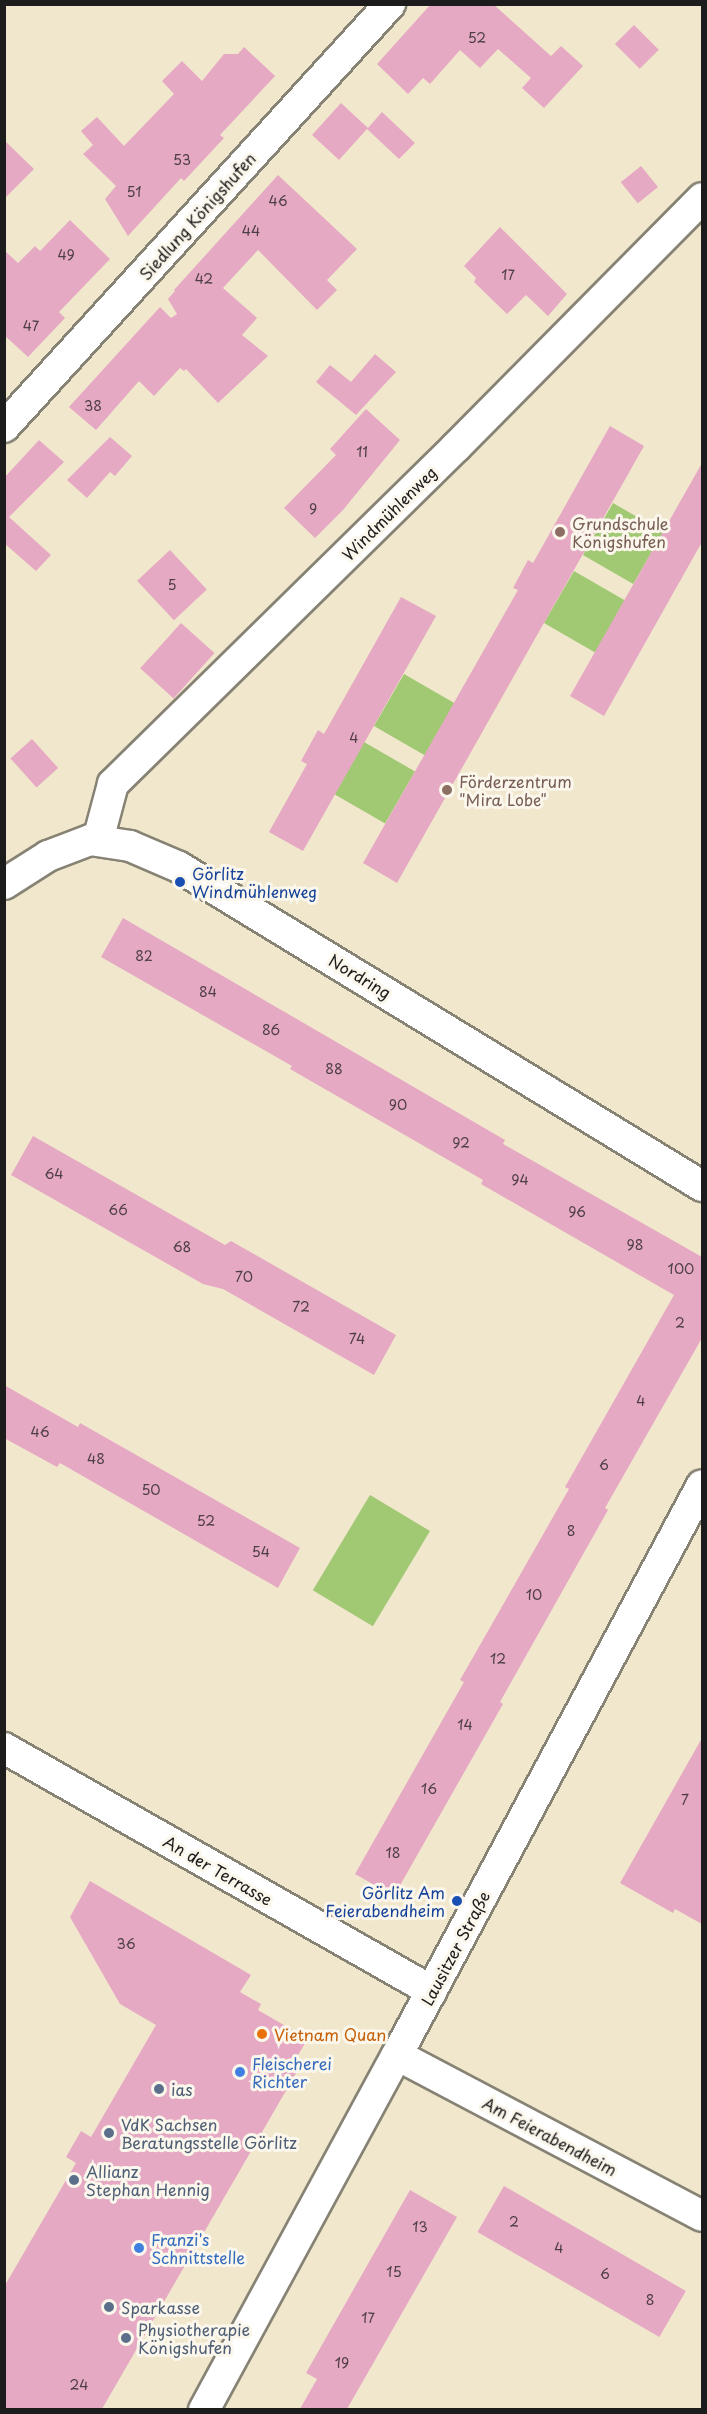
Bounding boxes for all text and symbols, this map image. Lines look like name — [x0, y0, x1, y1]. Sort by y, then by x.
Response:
house number: 52 — [468, 30, 486, 46]
street label: Siedlung Königshufen — [135, 148, 259, 284]
house number: 53 — [173, 152, 191, 168]
house number: 51 — [127, 184, 141, 200]
house number: 46 — [268, 193, 288, 209]
house number: 44 — [242, 223, 260, 239]
house number: 49 — [57, 247, 75, 263]
house number: 17 — [501, 267, 515, 283]
house number: 42 — [195, 271, 213, 287]
house number: 47 — [23, 318, 39, 334]
house number: 38 — [84, 398, 102, 414]
house number: 11 — [356, 444, 368, 460]
street label: Windmühlenweg — [338, 462, 440, 564]
house number: 9 — [309, 501, 317, 517]
place label: Grundschule Königshufen — [572, 513, 669, 551]
marker: Grundschule Königshufen — [553, 525, 567, 539]
house number: 5 — [167, 577, 177, 593]
house number: 4 — [349, 730, 359, 746]
place label: Förderzentrum "Mira Lobe" — [459, 771, 572, 809]
marker: Förderzentrum "Mira Lobe" — [440, 783, 454, 797]
place label: Görlitz Windmühlenweg — [192, 863, 317, 901]
marker: Görlitz Windmühlenweg — [173, 875, 187, 889]
house number: 82 — [135, 948, 153, 964]
street label: Nordring — [325, 950, 395, 1002]
house number: 84 — [199, 984, 217, 1000]
house number: 86 — [262, 1022, 280, 1038]
house number: 88 — [325, 1061, 343, 1077]
house number: 90 — [389, 1097, 407, 1113]
house number: 92 — [452, 1135, 470, 1151]
house number: 64 — [44, 1166, 64, 1182]
house number: 94 — [511, 1172, 529, 1188]
house number: 66 — [108, 1202, 128, 1218]
house number: 96 — [568, 1204, 586, 1220]
house number: 98 — [627, 1237, 643, 1253]
house number: 68 — [173, 1239, 191, 1255]
house number: 100 — [668, 1261, 694, 1277]
house number: 70 — [235, 1269, 253, 1285]
house number: 72 — [292, 1299, 310, 1315]
house number: 2 — [675, 1315, 685, 1331]
house number: 74 — [349, 1331, 365, 1347]
house number: 4 — [636, 1393, 646, 1409]
house number: 46 — [30, 1424, 50, 1440]
house number: 48 — [87, 1451, 105, 1467]
house number: 6 — [599, 1457, 609, 1473]
house number: 50 — [141, 1482, 161, 1498]
house number: 52 — [197, 1513, 215, 1529]
house number: 8 — [567, 1523, 575, 1539]
house number: 54 — [252, 1544, 270, 1560]
house number: 10 — [526, 1587, 542, 1603]
house number: 12 — [490, 1651, 506, 1667]
house number: 14 — [457, 1717, 473, 1733]
house number: 16 — [421, 1781, 437, 1797]
house number: 7 — [681, 1792, 689, 1808]
street label: An der Terrasse — [161, 1831, 275, 1909]
house number: 18 — [385, 1845, 401, 1861]
place label: Görlitz Am Feierabendheim — [325, 1882, 445, 1920]
street label: Lausitzer Straße — [417, 1887, 493, 2009]
marker: Görlitz Am Feierabendheim — [450, 1894, 464, 1908]
house number: 36 — [116, 1936, 136, 1952]
place label: Vietnam Quan — [274, 2024, 385, 2044]
marker: Vietnam Quan — [255, 2027, 269, 2041]
place label: Fleischerei Richter — [252, 2053, 332, 2091]
marker: Fleischerei Richter — [233, 2065, 247, 2079]
place label: ias — [171, 2079, 193, 2099]
marker: ias — [152, 2082, 166, 2096]
street label: Am Feierabendheim — [478, 2092, 622, 2180]
place label: VdK Sachsen Beratungsstelle Görlitz — [121, 2114, 297, 2152]
marker: VdK Sachsen Beratungsstelle Görlitz — [102, 2126, 116, 2140]
place label: Allianz Stephan Hennig — [86, 2161, 209, 2199]
marker: Allianz Stephan Hennig — [67, 2173, 81, 2187]
house number: 2 — [509, 2214, 519, 2230]
house number: 13 — [412, 2219, 428, 2235]
place label: Franzi's Schnittstelle — [151, 2229, 245, 2267]
house number: 4 — [554, 2240, 564, 2256]
marker: Franzi's Schnittstelle — [132, 2241, 146, 2255]
house number: 15 — [386, 2264, 402, 2280]
house number: 6 — [600, 2266, 610, 2282]
house number: 8 — [646, 2292, 654, 2308]
place label: Sparkasse — [121, 2297, 200, 2317]
marker: Sparkasse — [102, 2300, 116, 2314]
house number: 17 — [361, 2310, 375, 2326]
place label: Physiotherapie Königshufen — [138, 2319, 250, 2357]
marker: Physiotherapie Königshufen — [119, 2331, 133, 2345]
house number: 19 — [335, 2355, 349, 2371]
house number: 24 — [70, 2377, 88, 2393]

